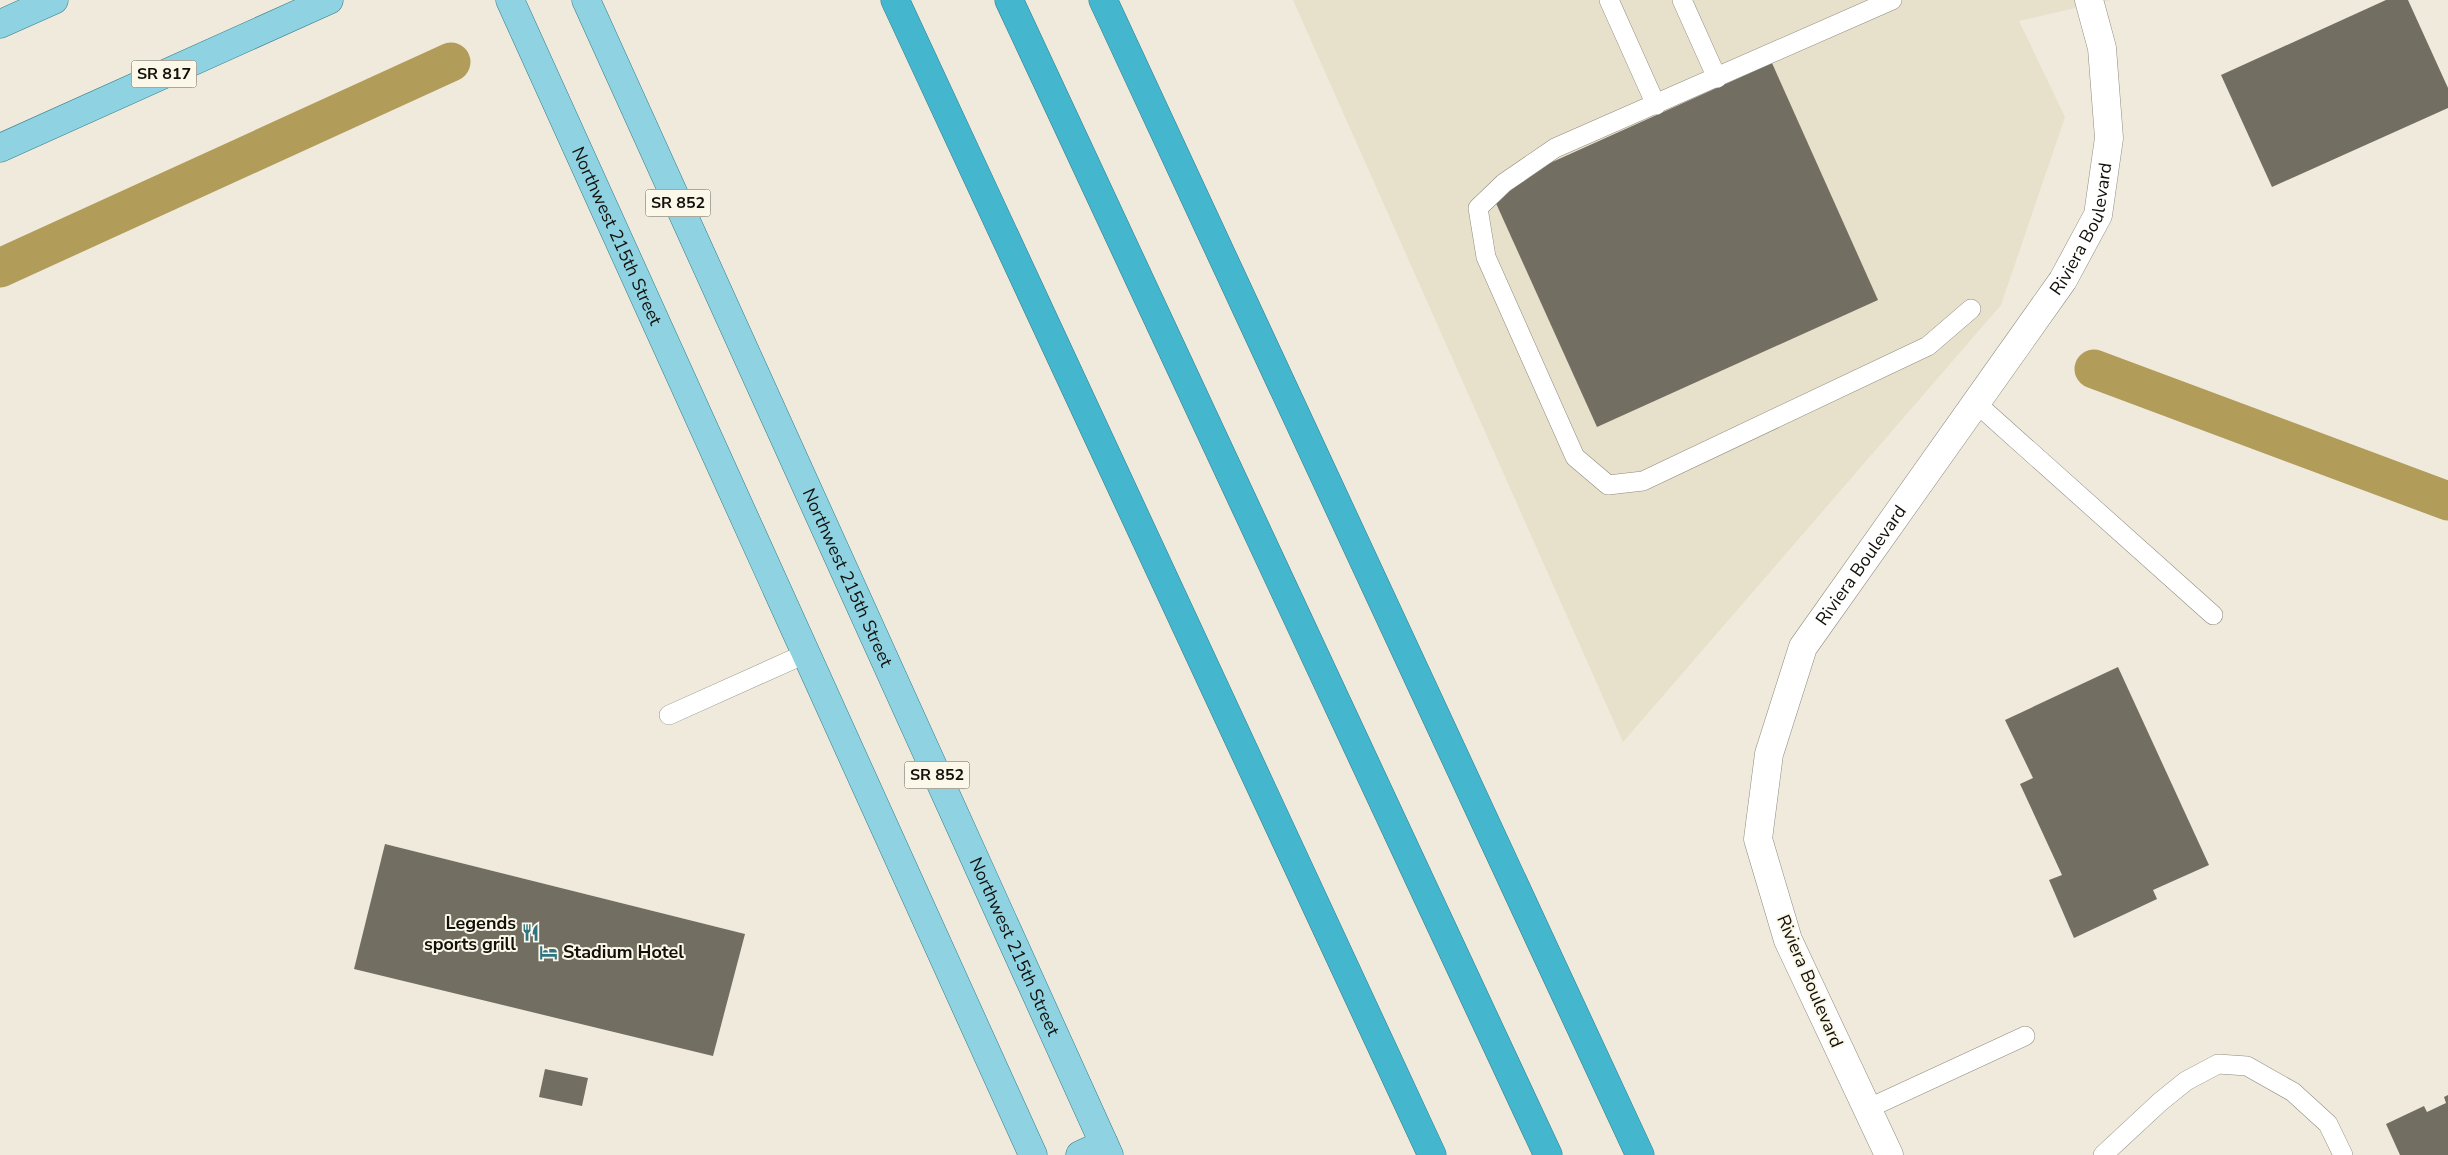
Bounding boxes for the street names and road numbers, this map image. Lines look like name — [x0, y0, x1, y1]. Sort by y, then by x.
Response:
road number: SR 817 — [132, 61, 196, 88]
street label: Northwest 215th Street — [566, 143, 668, 330]
street label: Riviera Boulevard — [2044, 161, 2117, 300]
road number: SR 852 — [646, 190, 710, 217]
street label: Northwest 215th Street — [797, 484, 899, 671]
street label: Riviera Boulevard — [1810, 500, 1912, 630]
road number: SR 852 — [904, 762, 970, 788]
street label: Northwest 215th Street — [964, 853, 1066, 1040]
street label: Riviera Boulevard — [1771, 911, 1849, 1051]

